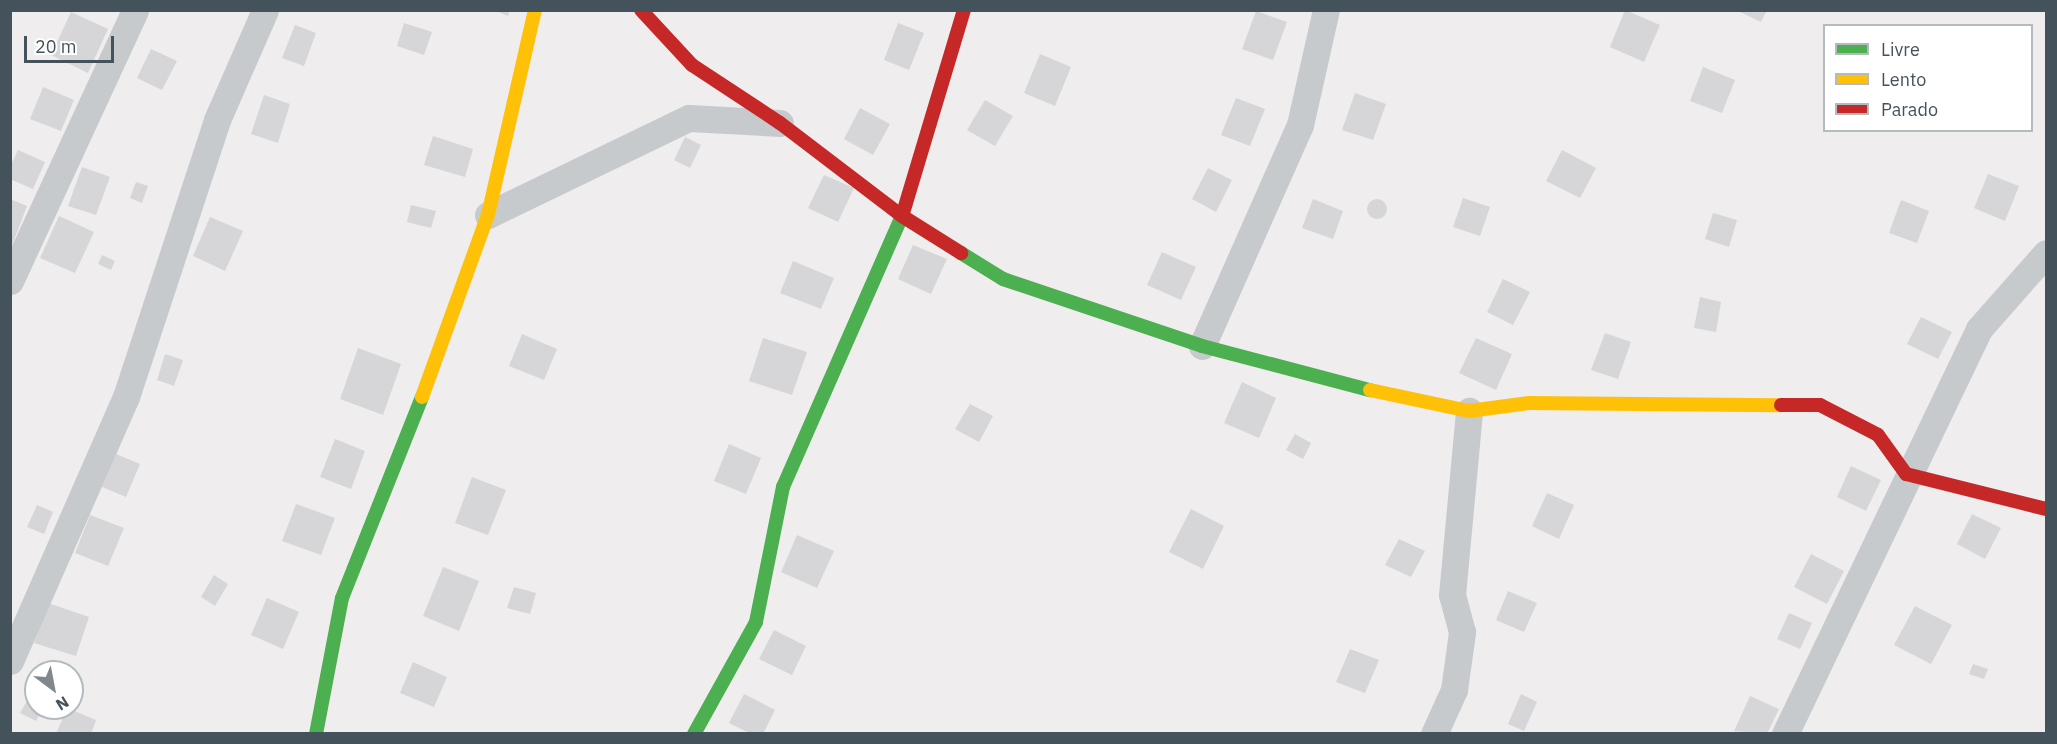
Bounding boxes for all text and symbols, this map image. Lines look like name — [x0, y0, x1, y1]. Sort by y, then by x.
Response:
scale bar — [27, 24, 117, 62]
legend — [1823, 24, 2033, 132]
text: 20 m — [35, 35, 77, 58]
text: Livre — [1881, 38, 1920, 61]
text: Lento — [1881, 68, 1926, 91]
text: Parado — [1881, 98, 1938, 121]
north arrow — [24, 660, 84, 720]
text: N — [52, 692, 73, 715]

